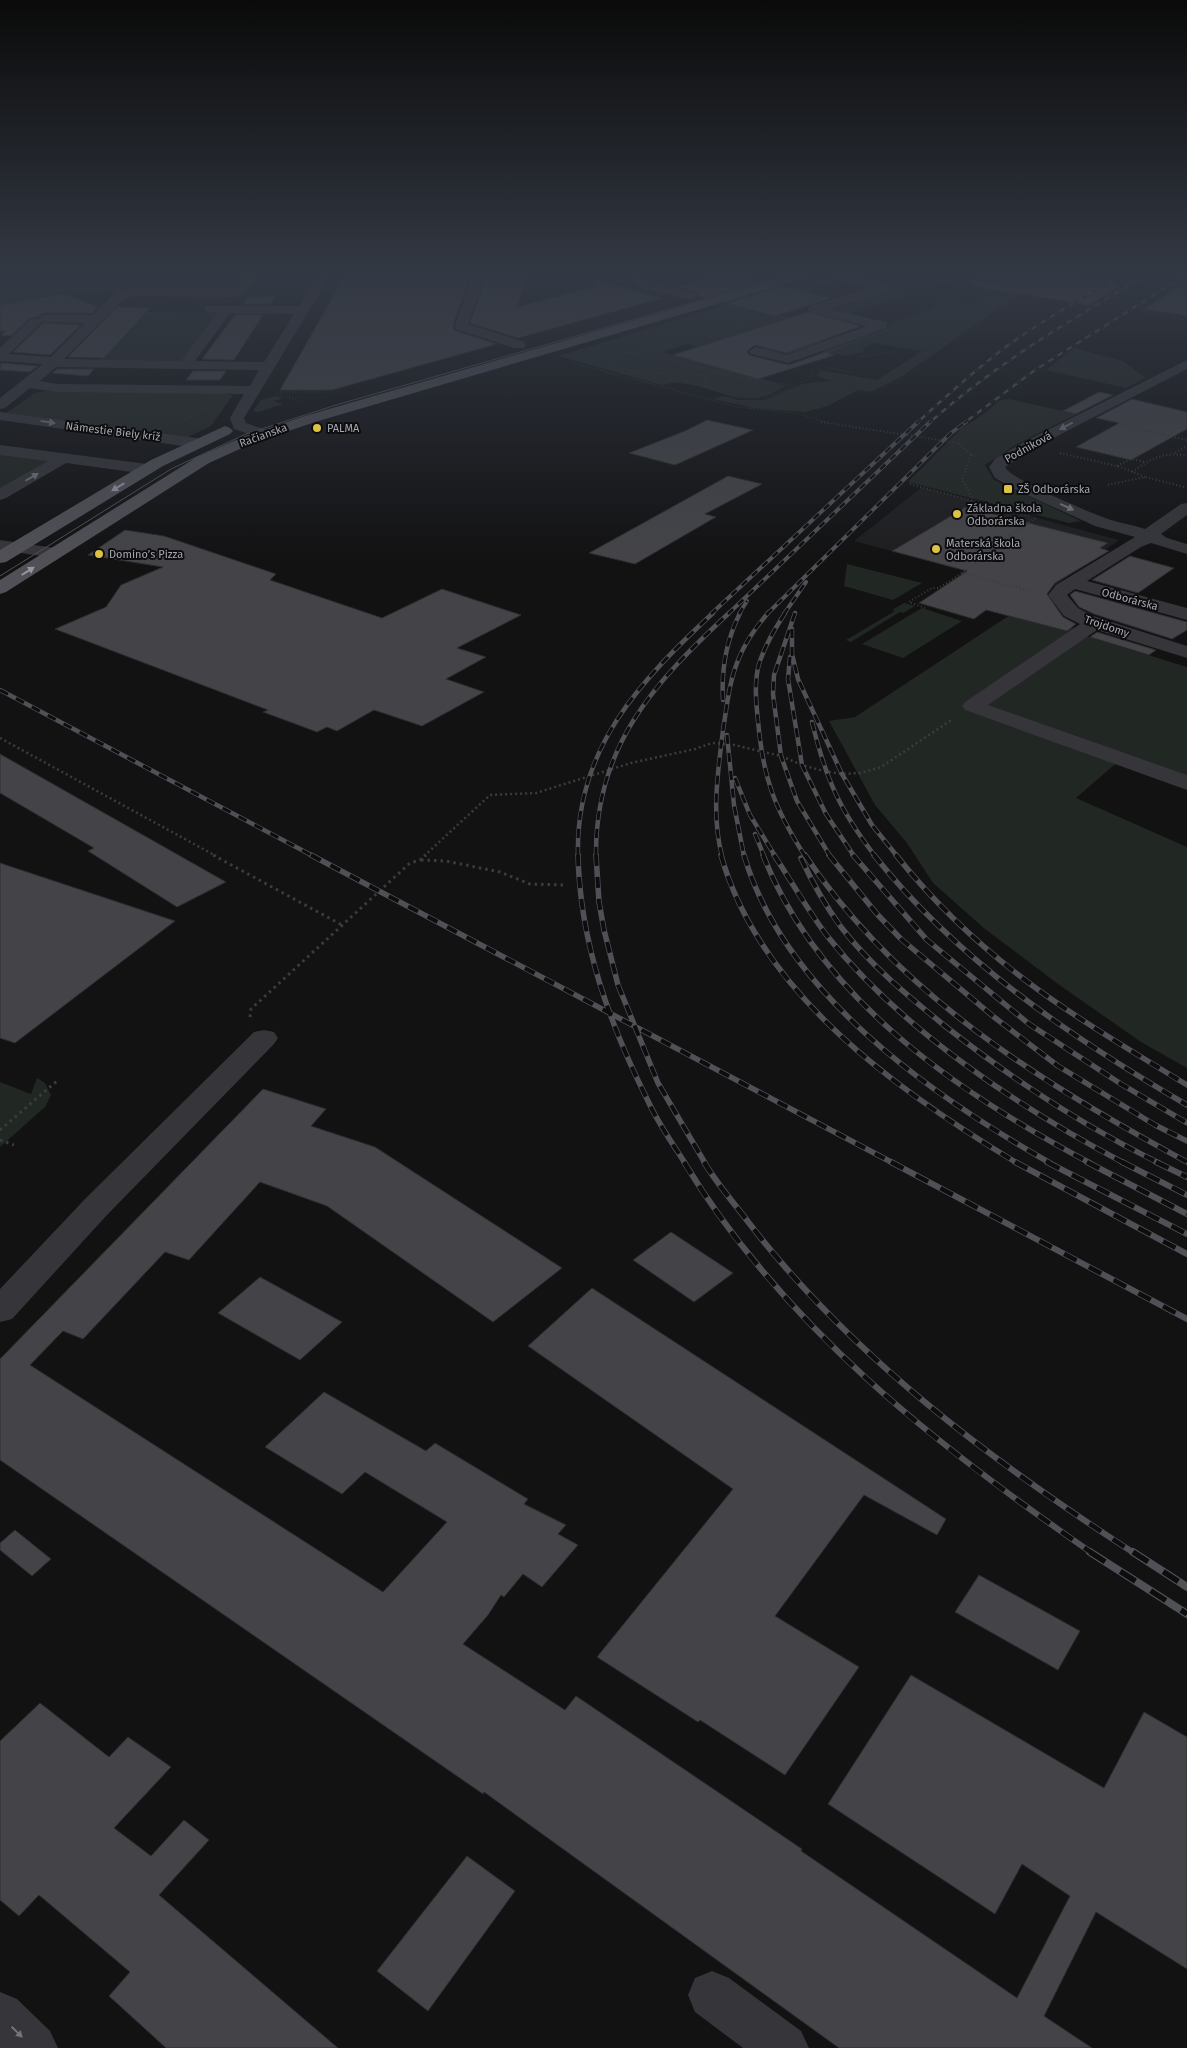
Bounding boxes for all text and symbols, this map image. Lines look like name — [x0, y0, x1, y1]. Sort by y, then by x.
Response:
one-way arrow — [41, 418, 57, 426]
street label: Námestie Biely kríž — [65, 419, 161, 444]
street label: Račianska — [237, 421, 289, 450]
marker: PALMA — [311, 422, 323, 434]
place label: PALMA — [327, 422, 360, 435]
one-way arrow — [1059, 422, 1073, 430]
street label: Podniková — [1002, 429, 1054, 466]
one-way arrow — [25, 472, 39, 481]
one-way arrow — [111, 482, 124, 491]
place label: ZŠ Odborárska — [1018, 482, 1090, 496]
marker: ZŠ Odborárska — [1002, 483, 1014, 495]
place label: Základna škola Odborárska — [967, 502, 1042, 528]
one-way arrow — [1060, 503, 1074, 511]
marker: Základna škola Odborárska — [951, 508, 963, 520]
place label: Materská škola Odborárska — [946, 537, 1020, 563]
marker: Materská škola Odborárska — [930, 543, 942, 555]
marker: Domino’s Pizza — [93, 548, 105, 560]
place label: Domino’s Pizza — [109, 548, 183, 561]
one-way arrow — [21, 566, 34, 575]
street label: Odborárska — [1100, 586, 1159, 613]
street label: Trojdomy — [1083, 613, 1132, 640]
one-way arrow — [10, 2026, 22, 2038]

